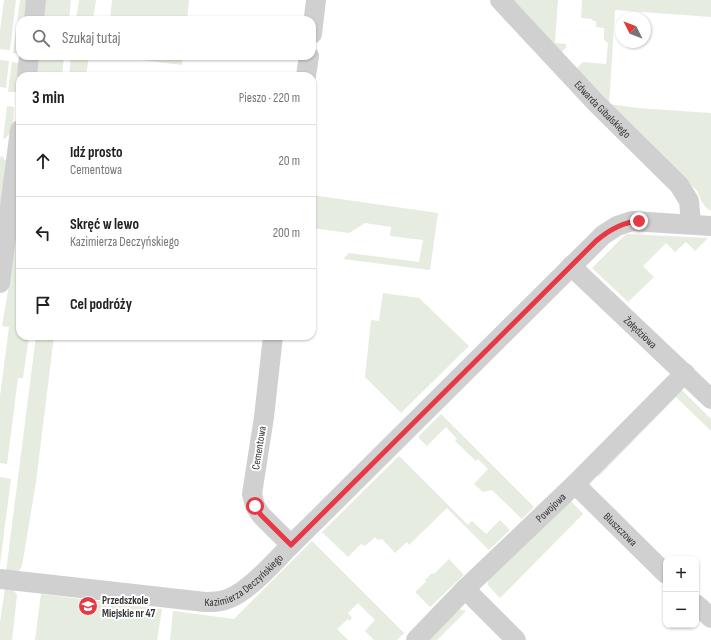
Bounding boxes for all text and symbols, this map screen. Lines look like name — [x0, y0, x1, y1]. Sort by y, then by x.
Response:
north arrow — [615, 12, 651, 48]
search box — [16, 16, 316, 60]
icon: search — [30, 27, 52, 49]
text: Szukaj tutaj — [62, 29, 120, 48]
street label: Edwarda Gibalskiego — [572, 78, 634, 141]
text: 3 min — [32, 88, 65, 108]
text: Pieszo · 220 m — [239, 90, 300, 106]
text: Idź prosto — [70, 143, 123, 162]
icon: ahead — [32, 150, 54, 172]
text: 20 m — [278, 153, 300, 169]
text: Cementowa — [70, 162, 122, 178]
route end — [630, 212, 648, 230]
text: Skręć w lewo — [70, 215, 139, 234]
icon: left — [32, 222, 54, 244]
text: 200 m — [273, 225, 300, 241]
text: Kazimierza Deczyńskiego — [70, 234, 179, 250]
icon: arrive — [32, 294, 54, 316]
text: Cel podróży — [70, 295, 132, 314]
street label: Żołędziowa — [621, 313, 660, 351]
street label: Cementowa — [249, 425, 269, 471]
street label: Powojowa — [533, 490, 568, 525]
route start — [246, 497, 264, 515]
street label: Bluszczowa — [601, 510, 640, 548]
street label: Kazimierza Deczyńskiego — [204, 551, 286, 609]
map controls — [663, 556, 699, 628]
button: + — [663, 556, 699, 592]
button: − — [663, 592, 699, 628]
place label: Przedszkole Miejskie nr 47 — [102, 594, 156, 620]
school or university icon: Przedszkole Miejskie nr 47 — [77, 595, 99, 617]

